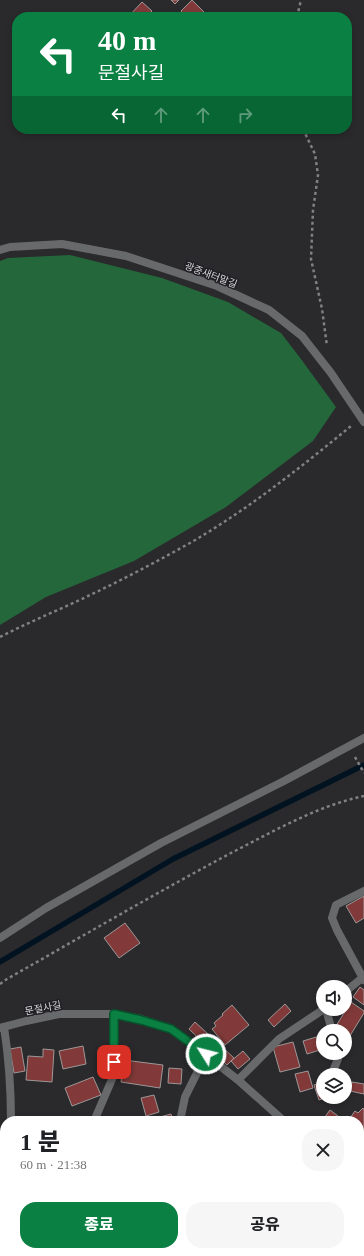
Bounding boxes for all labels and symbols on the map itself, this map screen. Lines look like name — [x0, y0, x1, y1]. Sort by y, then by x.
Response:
street label: 광중새터말길 — [183, 260, 239, 290]
street label: 문절사길 — [24, 999, 62, 1017]
position arrow — [185, 1033, 227, 1075]
pin — [97, 1045, 131, 1079]

